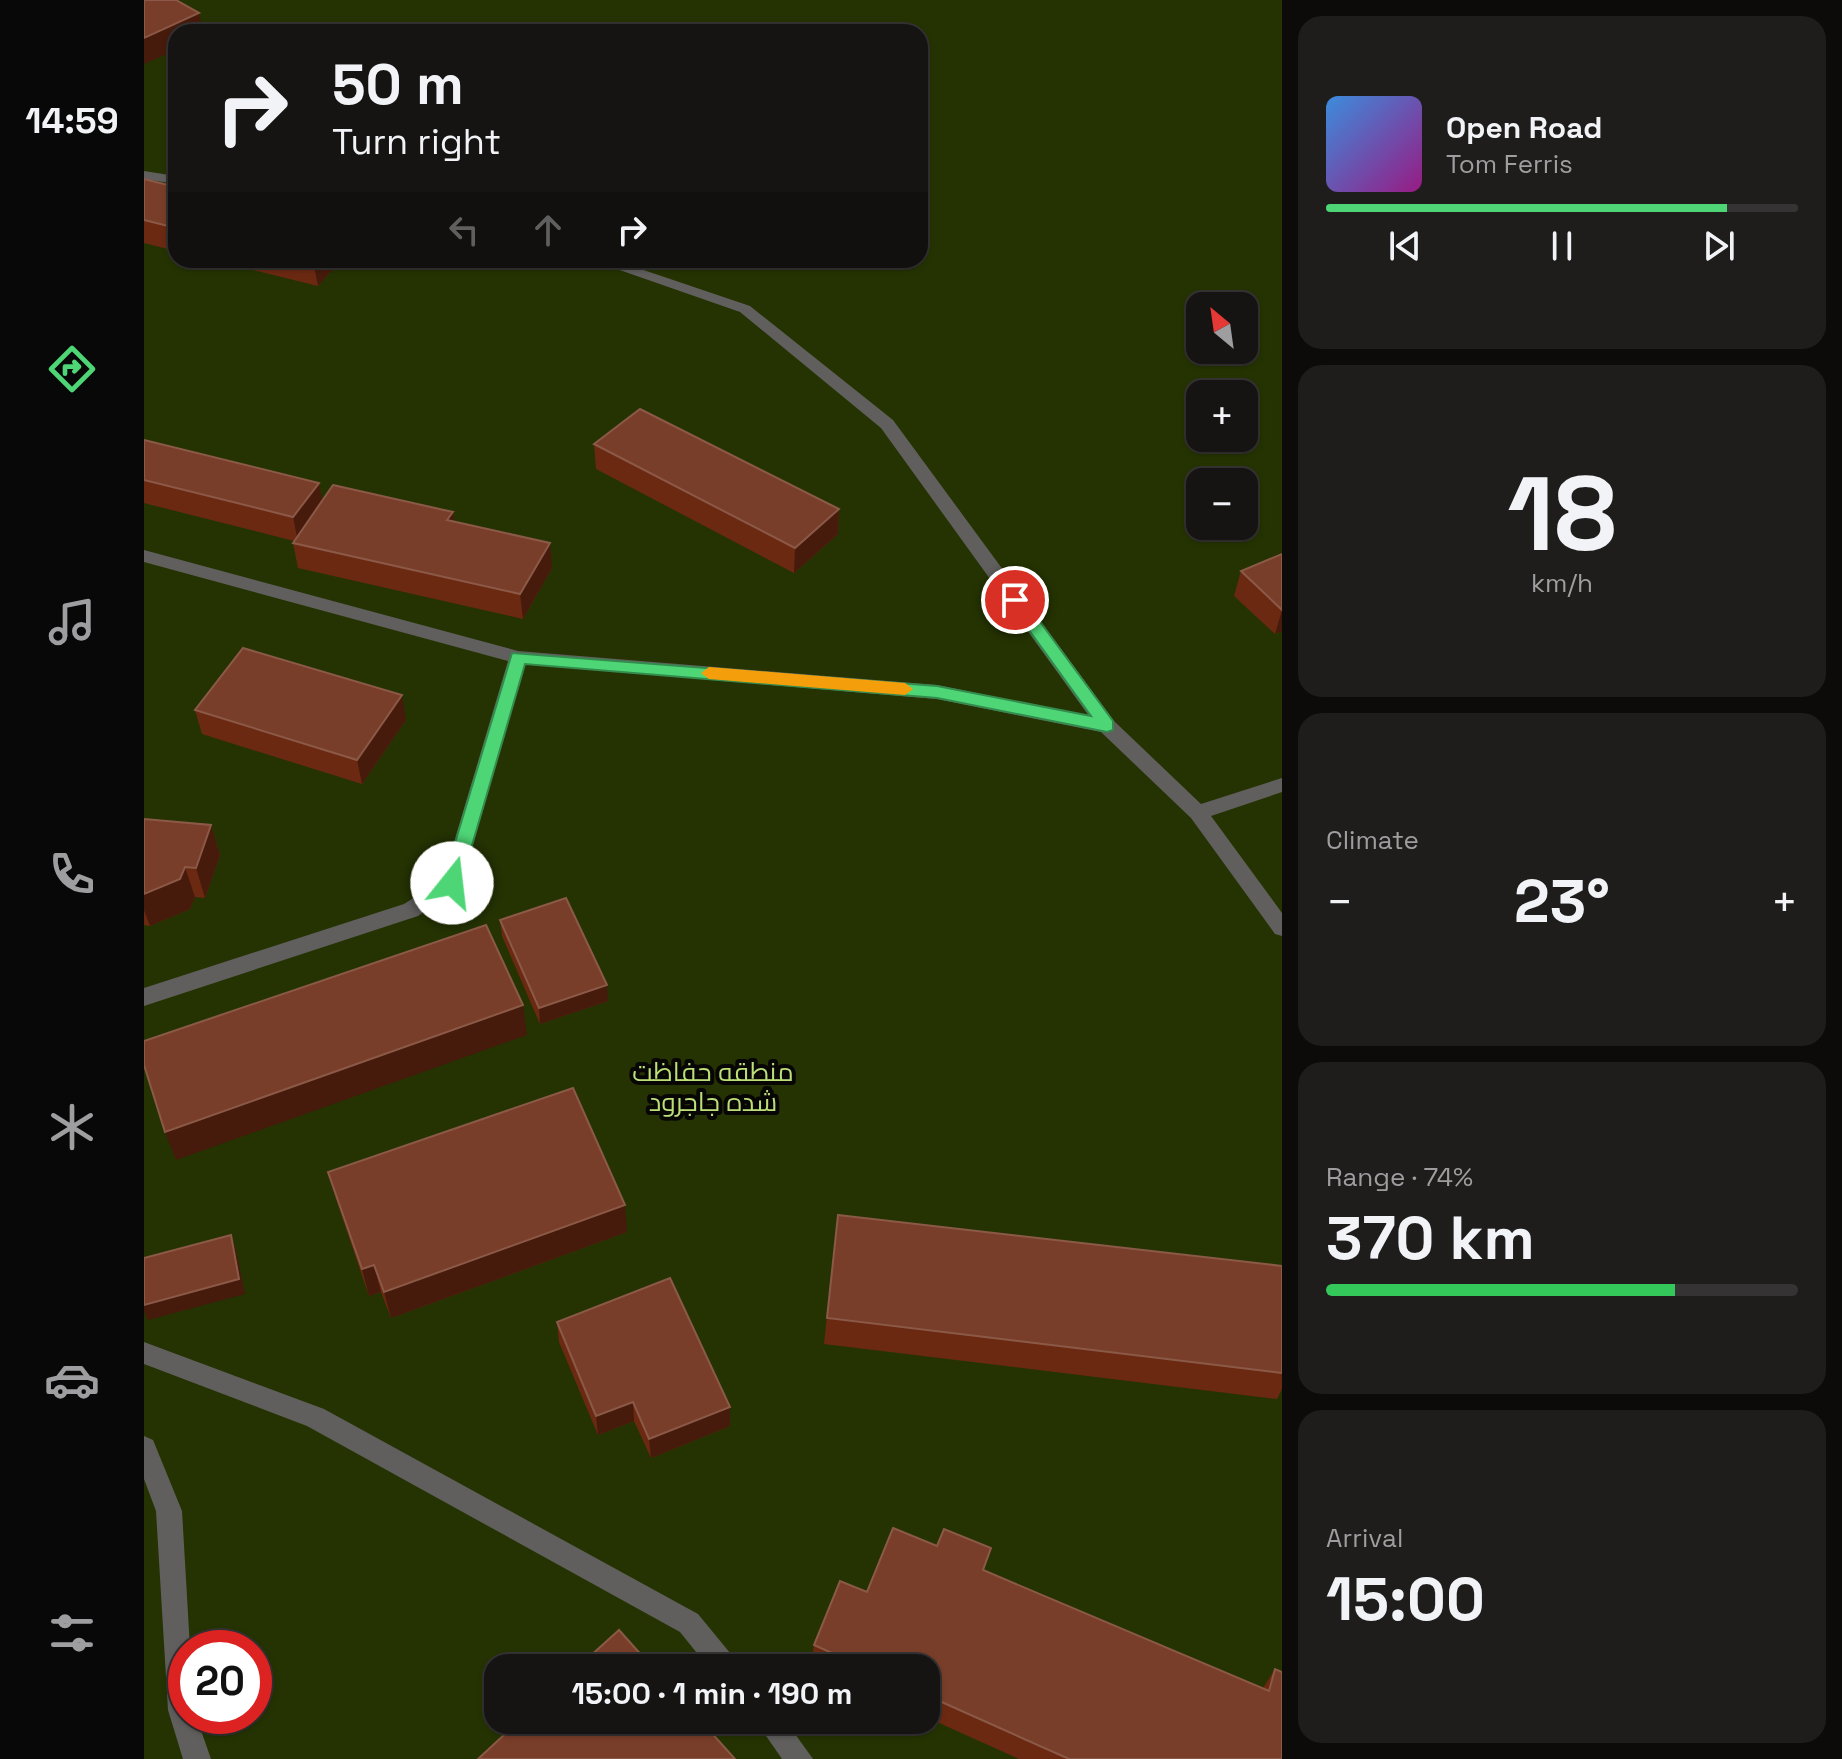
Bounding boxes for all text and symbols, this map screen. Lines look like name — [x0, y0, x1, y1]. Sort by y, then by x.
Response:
text: 50 m — [332, 49, 464, 120]
icon: right — [200, 56, 304, 160]
text: 14:59 — [25, 98, 119, 144]
text: Open Road — [1446, 108, 1602, 147]
text: Turn right — [332, 119, 501, 165]
text: Tom Ferris — [1446, 147, 1573, 181]
icon: left — [442, 208, 486, 252]
icon: ahead — [526, 208, 570, 252]
icon: right — [610, 208, 654, 252]
icon: previous — [1383, 224, 1427, 268]
icon: pause — [1540, 224, 1584, 268]
icon: next — [1697, 224, 1741, 268]
north arrow — [1186, 292, 1258, 364]
map controls — [1186, 292, 1258, 540]
icon: directions — [44, 341, 100, 397]
button: + — [1186, 380, 1258, 452]
text: 18 — [1507, 448, 1617, 580]
button: − — [1186, 468, 1258, 540]
pin — [981, 566, 1049, 634]
text: km/h — [1531, 566, 1593, 600]
icon: arrive — [993, 578, 1037, 622]
icon: music — [44, 594, 100, 650]
text: Climate — [1326, 823, 1419, 857]
position arrow — [410, 841, 494, 925]
icon: phone — [44, 846, 100, 902]
text: 23° — [1514, 863, 1610, 940]
text: − — [1326, 874, 1353, 930]
text: + — [1771, 874, 1798, 930]
park label: منطقه حفاظت شده جاجرود — [632, 1055, 794, 1119]
icon: climate — [44, 1099, 100, 1155]
text: Range · 74% — [1326, 1160, 1473, 1194]
text: 370 km — [1326, 1200, 1535, 1277]
icon: car — [44, 1352, 100, 1408]
text: Arrival — [1326, 1521, 1403, 1555]
text: 15:00 — [1326, 1561, 1485, 1638]
icon: filters — [44, 1605, 100, 1661]
speed limit sign: 20 — [168, 1630, 272, 1734]
text: 15:00 · 1 min · 190 m — [572, 1674, 852, 1713]

